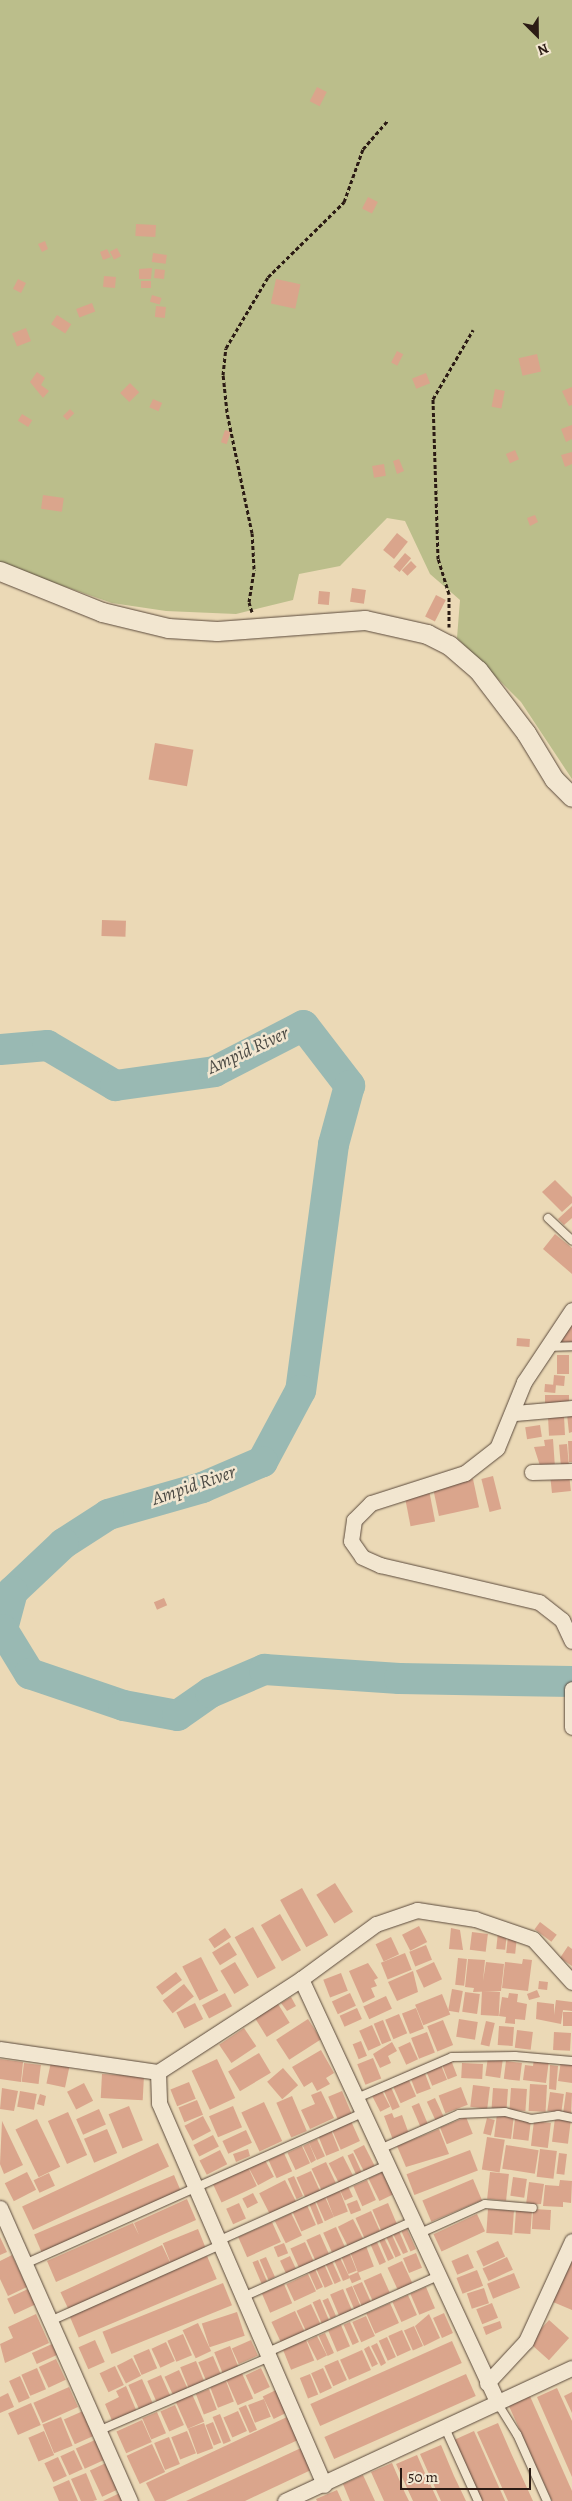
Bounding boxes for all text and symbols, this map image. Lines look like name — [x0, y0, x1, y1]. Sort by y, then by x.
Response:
north arrow — [512, 10, 562, 60]
text: N — [535, 39, 551, 60]
water label: Ampid River — [204, 1022, 292, 1080]
water label: Ampid River — [149, 1461, 239, 1511]
scale bar — [402, 2458, 533, 2490]
text: 50 m — [408, 2467, 438, 2487]

